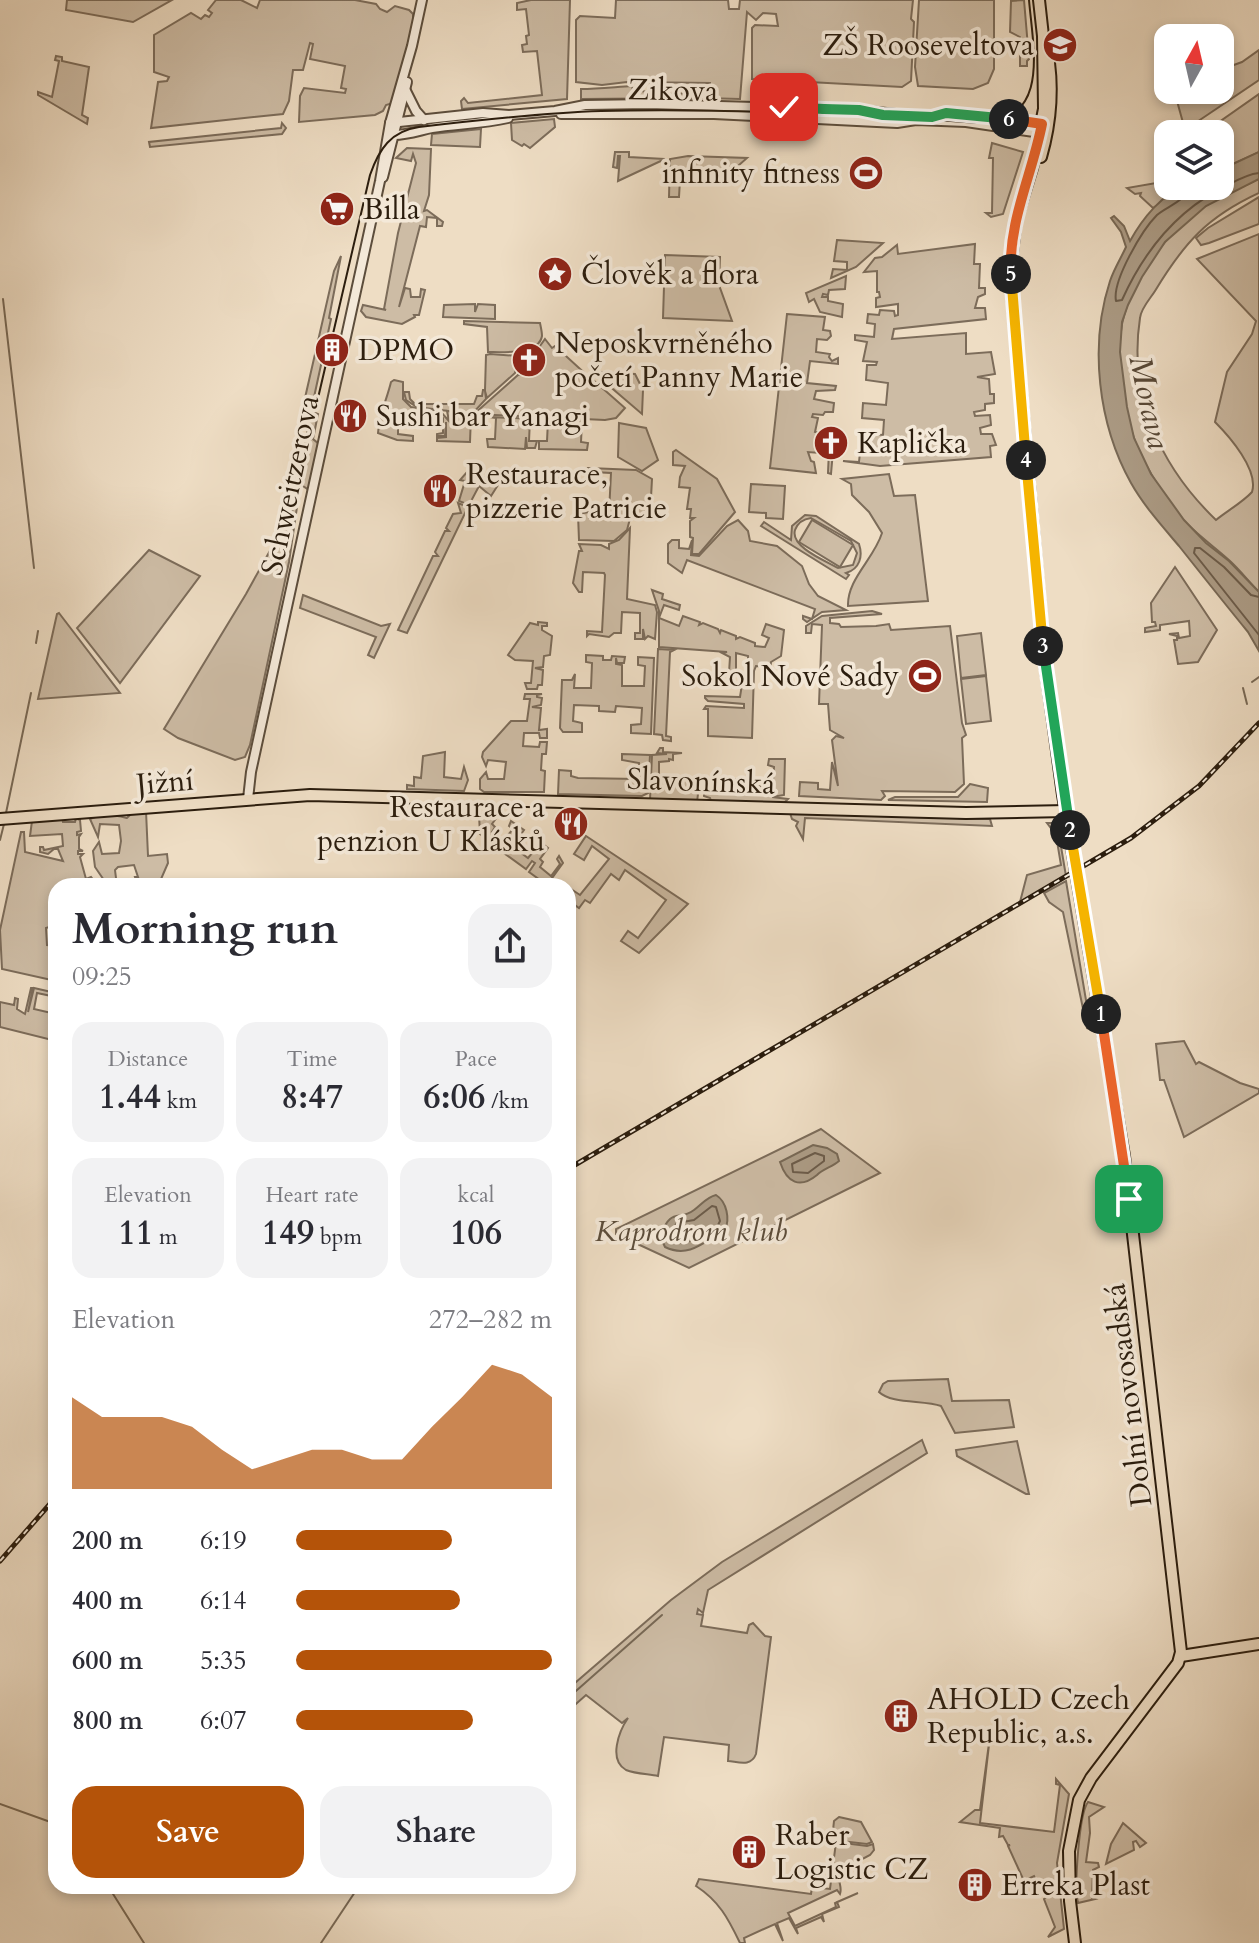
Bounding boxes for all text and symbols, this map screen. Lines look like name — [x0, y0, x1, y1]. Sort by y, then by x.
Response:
north arrow — [1154, 24, 1234, 104]
map controls — [1154, 24, 1234, 200]
place label: ZŠ Rooseveltova — [822, 25, 1034, 66]
school or university icon: ZŠ Rooseveltova — [1041, 26, 1079, 64]
street label: Zikova — [628, 69, 718, 112]
pin — [750, 73, 818, 141]
icon: check — [762, 85, 806, 129]
pin: 6 — [989, 99, 1029, 139]
text: 6 — [1003, 104, 1015, 134]
button: layers — [1154, 120, 1234, 200]
place label: infinity fitness — [662, 153, 840, 194]
sports icon: infinity fitness — [847, 154, 885, 192]
place label: Billa — [363, 189, 420, 230]
supermarket icon: Billa — [318, 190, 356, 228]
place label: Člověk a flora — [581, 254, 759, 295]
pin: 5 — [991, 254, 1031, 294]
place icon: Člověk a flora — [536, 255, 574, 293]
text: 5 — [1005, 259, 1017, 289]
place label: Neposkvrněného početí Panny Marie — [555, 323, 803, 398]
place label: DPMO — [358, 330, 454, 371]
building icon: DPMO — [313, 331, 351, 369]
church icon: Neposkvrněného početí Panny Marie — [510, 341, 548, 379]
water label: Morava — [1118, 351, 1180, 453]
street label: Schweitzerova — [251, 391, 330, 579]
place label: Sushi bar Yanagi — [376, 396, 589, 437]
restaurant icon: Sushi bar Yanagi — [331, 397, 369, 435]
place label: Kaplička — [857, 423, 967, 464]
church icon: Kaplička — [812, 424, 850, 462]
pin: 4 — [1006, 440, 1046, 480]
text: 4 — [1020, 445, 1032, 475]
place label: Restaurace, pizzerie Patricie — [466, 454, 667, 529]
restaurant icon: Restaurace, pizzerie Patricie — [421, 472, 459, 510]
pin: 3 — [1023, 626, 1063, 666]
text: 3 — [1037, 631, 1049, 661]
place label: Sokol Nové Sady — [681, 656, 899, 697]
sports icon: Sokol Nové Sady — [906, 657, 944, 695]
street label: Slavonínská — [626, 758, 776, 805]
street label: Jižní — [131, 760, 195, 806]
place label: Restaurace a penzion U Klásků — [317, 787, 545, 862]
restaurant icon: Restaurace a penzion U Klásků — [552, 805, 590, 843]
pin: 2 — [1050, 810, 1090, 850]
text: 2 — [1064, 815, 1076, 845]
text: Morning run — [72, 899, 338, 959]
button: share — [468, 904, 552, 988]
text: 09:25 — [72, 959, 132, 994]
pin: 1 — [1081, 994, 1121, 1034]
text: 1 — [1095, 999, 1107, 1029]
text: Distance — [108, 1044, 188, 1074]
text: Time — [287, 1044, 337, 1074]
text: Pace — [455, 1044, 497, 1074]
text: 1.44 — [99, 1074, 161, 1120]
text: 8:47 — [281, 1074, 343, 1120]
text: 6:06 — [423, 1074, 485, 1120]
text: km — [161, 1086, 197, 1116]
text: /km — [485, 1086, 529, 1116]
pin — [1095, 1165, 1163, 1233]
icon: arrive — [1107, 1177, 1151, 1221]
text: Elevation — [104, 1180, 192, 1210]
text: Heart rate — [265, 1180, 359, 1210]
text: kcal — [458, 1180, 494, 1210]
text: 11 — [118, 1210, 153, 1256]
text: 149 — [262, 1210, 314, 1256]
text: 106 — [450, 1210, 502, 1256]
park label: Kaprodrom klub — [595, 1211, 787, 1252]
text: m — [153, 1222, 178, 1252]
text: bpm — [314, 1222, 362, 1252]
street label: Dolní novosadská — [1094, 1281, 1163, 1509]
text: Elevation — [72, 1302, 175, 1337]
text: 272–282 m — [429, 1302, 552, 1337]
text: 200 m — [72, 1523, 143, 1558]
text: 6:19 — [200, 1523, 247, 1558]
text: 400 m — [72, 1583, 143, 1618]
text: 6:14 — [200, 1583, 247, 1618]
text: 600 m — [72, 1643, 143, 1678]
text: 5:35 — [200, 1643, 247, 1678]
place label: AHOLD Czech Republic, a.s. — [927, 1679, 1131, 1754]
building icon: AHOLD Czech Republic, a.s. — [882, 1697, 920, 1735]
text: 800 m — [72, 1703, 143, 1738]
text: 6:07 — [200, 1703, 247, 1738]
button: Save — [72, 1786, 304, 1878]
button: Share — [320, 1786, 552, 1878]
place label: Raber Logistic CZ — [775, 1815, 929, 1890]
building icon: Raber Logistic CZ — [730, 1833, 768, 1871]
place label: Erreka Plast — [1001, 1865, 1150, 1906]
building icon: Erreka Plast — [956, 1866, 994, 1904]

